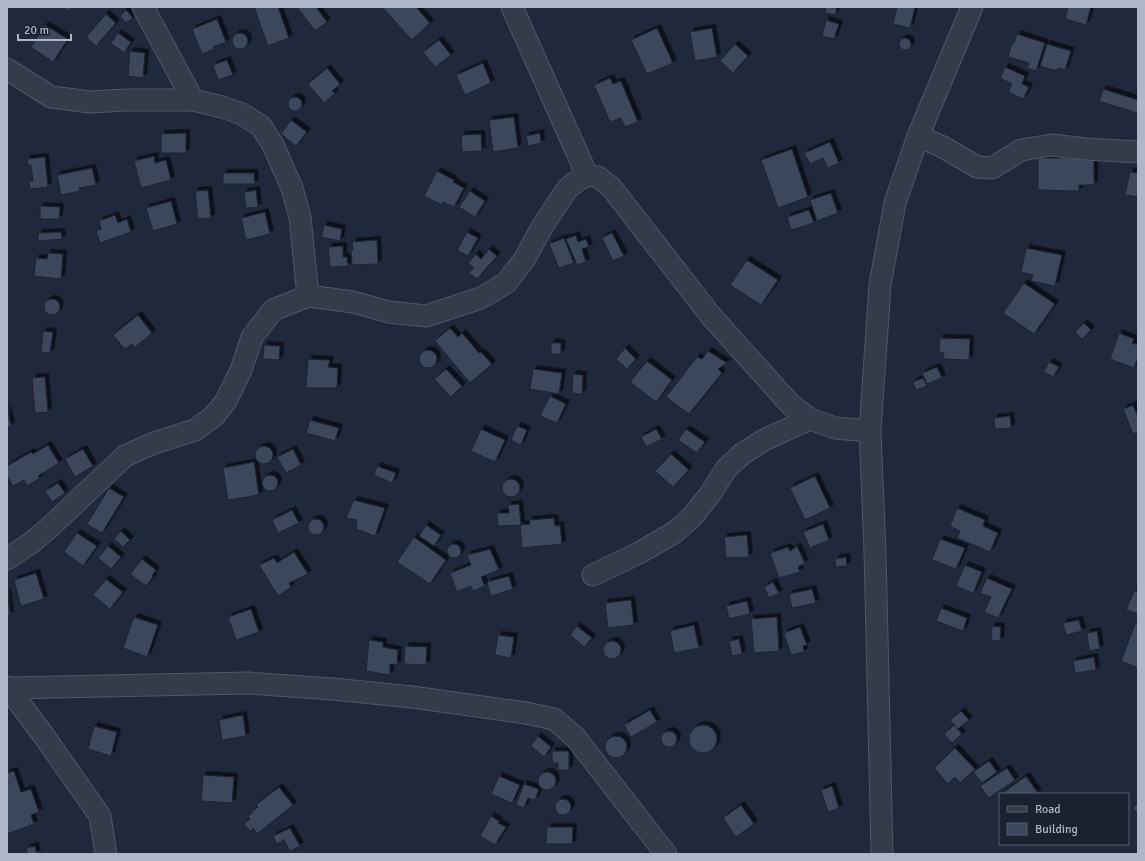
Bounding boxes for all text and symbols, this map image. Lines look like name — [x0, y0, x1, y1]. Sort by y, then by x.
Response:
scale bar — [18, 16, 71, 42]
text: 20 m — [24, 23, 49, 38]
legend — [999, 793, 1129, 845]
text: Road — [1035, 802, 1061, 817]
text: Building — [1035, 822, 1078, 837]

